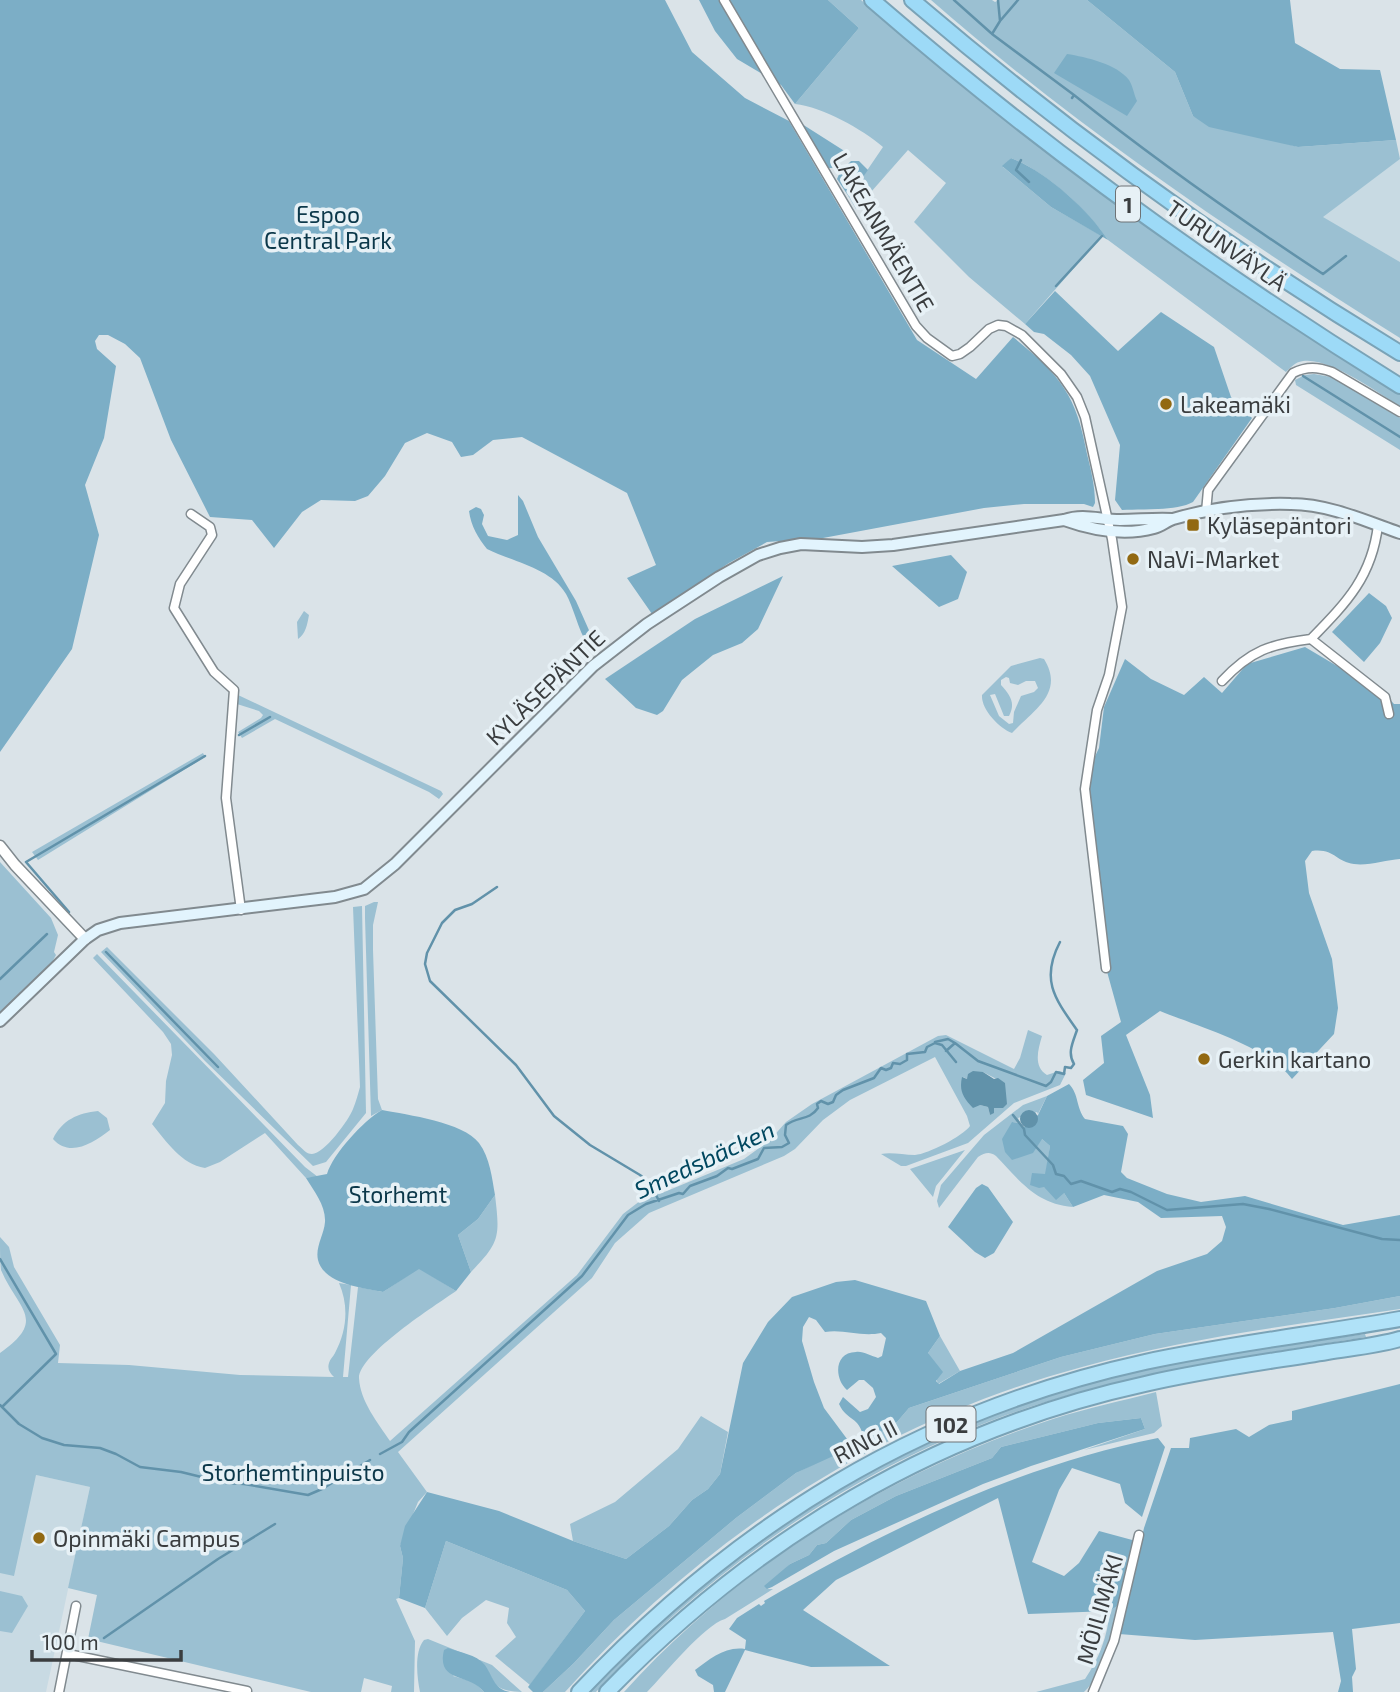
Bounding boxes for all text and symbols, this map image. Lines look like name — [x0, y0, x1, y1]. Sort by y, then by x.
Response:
street label: LAKEANMÄENTIE — [827, 148, 941, 316]
road number: 1 — [1116, 186, 1140, 222]
street label: TURUNVÄYLÄ — [1162, 193, 1293, 297]
park label: Espoo Central Park — [264, 200, 392, 254]
place label: Lakeamäki — [1180, 390, 1291, 418]
marker: Lakeamäki — [1158, 396, 1174, 412]
place label: Kyläsepäntori — [1207, 511, 1352, 539]
marker: Kyläsepäntori — [1185, 517, 1201, 533]
place label: NaVi-Market — [1147, 545, 1280, 573]
marker: NaVi-Market — [1125, 551, 1141, 567]
street label: KYLÄSEPÄNTIE — [480, 623, 610, 751]
place label: Gerkin kartano — [1218, 1045, 1371, 1073]
marker: Gerkin kartano — [1196, 1051, 1212, 1067]
water label: Smedsbäcken — [629, 1114, 779, 1204]
park label: Storhemt — [349, 1180, 447, 1208]
road number: 102 — [926, 1406, 976, 1442]
street label: RING II — [828, 1413, 902, 1469]
park label: Storhemtinpuisto — [201, 1458, 385, 1486]
place label: Opinmäki Campus — [53, 1524, 240, 1552]
marker: Opinmäki Campus — [31, 1530, 47, 1546]
street label: MÖILIMÄKI — [1070, 1551, 1128, 1667]
scale bar — [32, 1618, 180, 1662]
text: 100 m — [42, 1629, 99, 1654]

